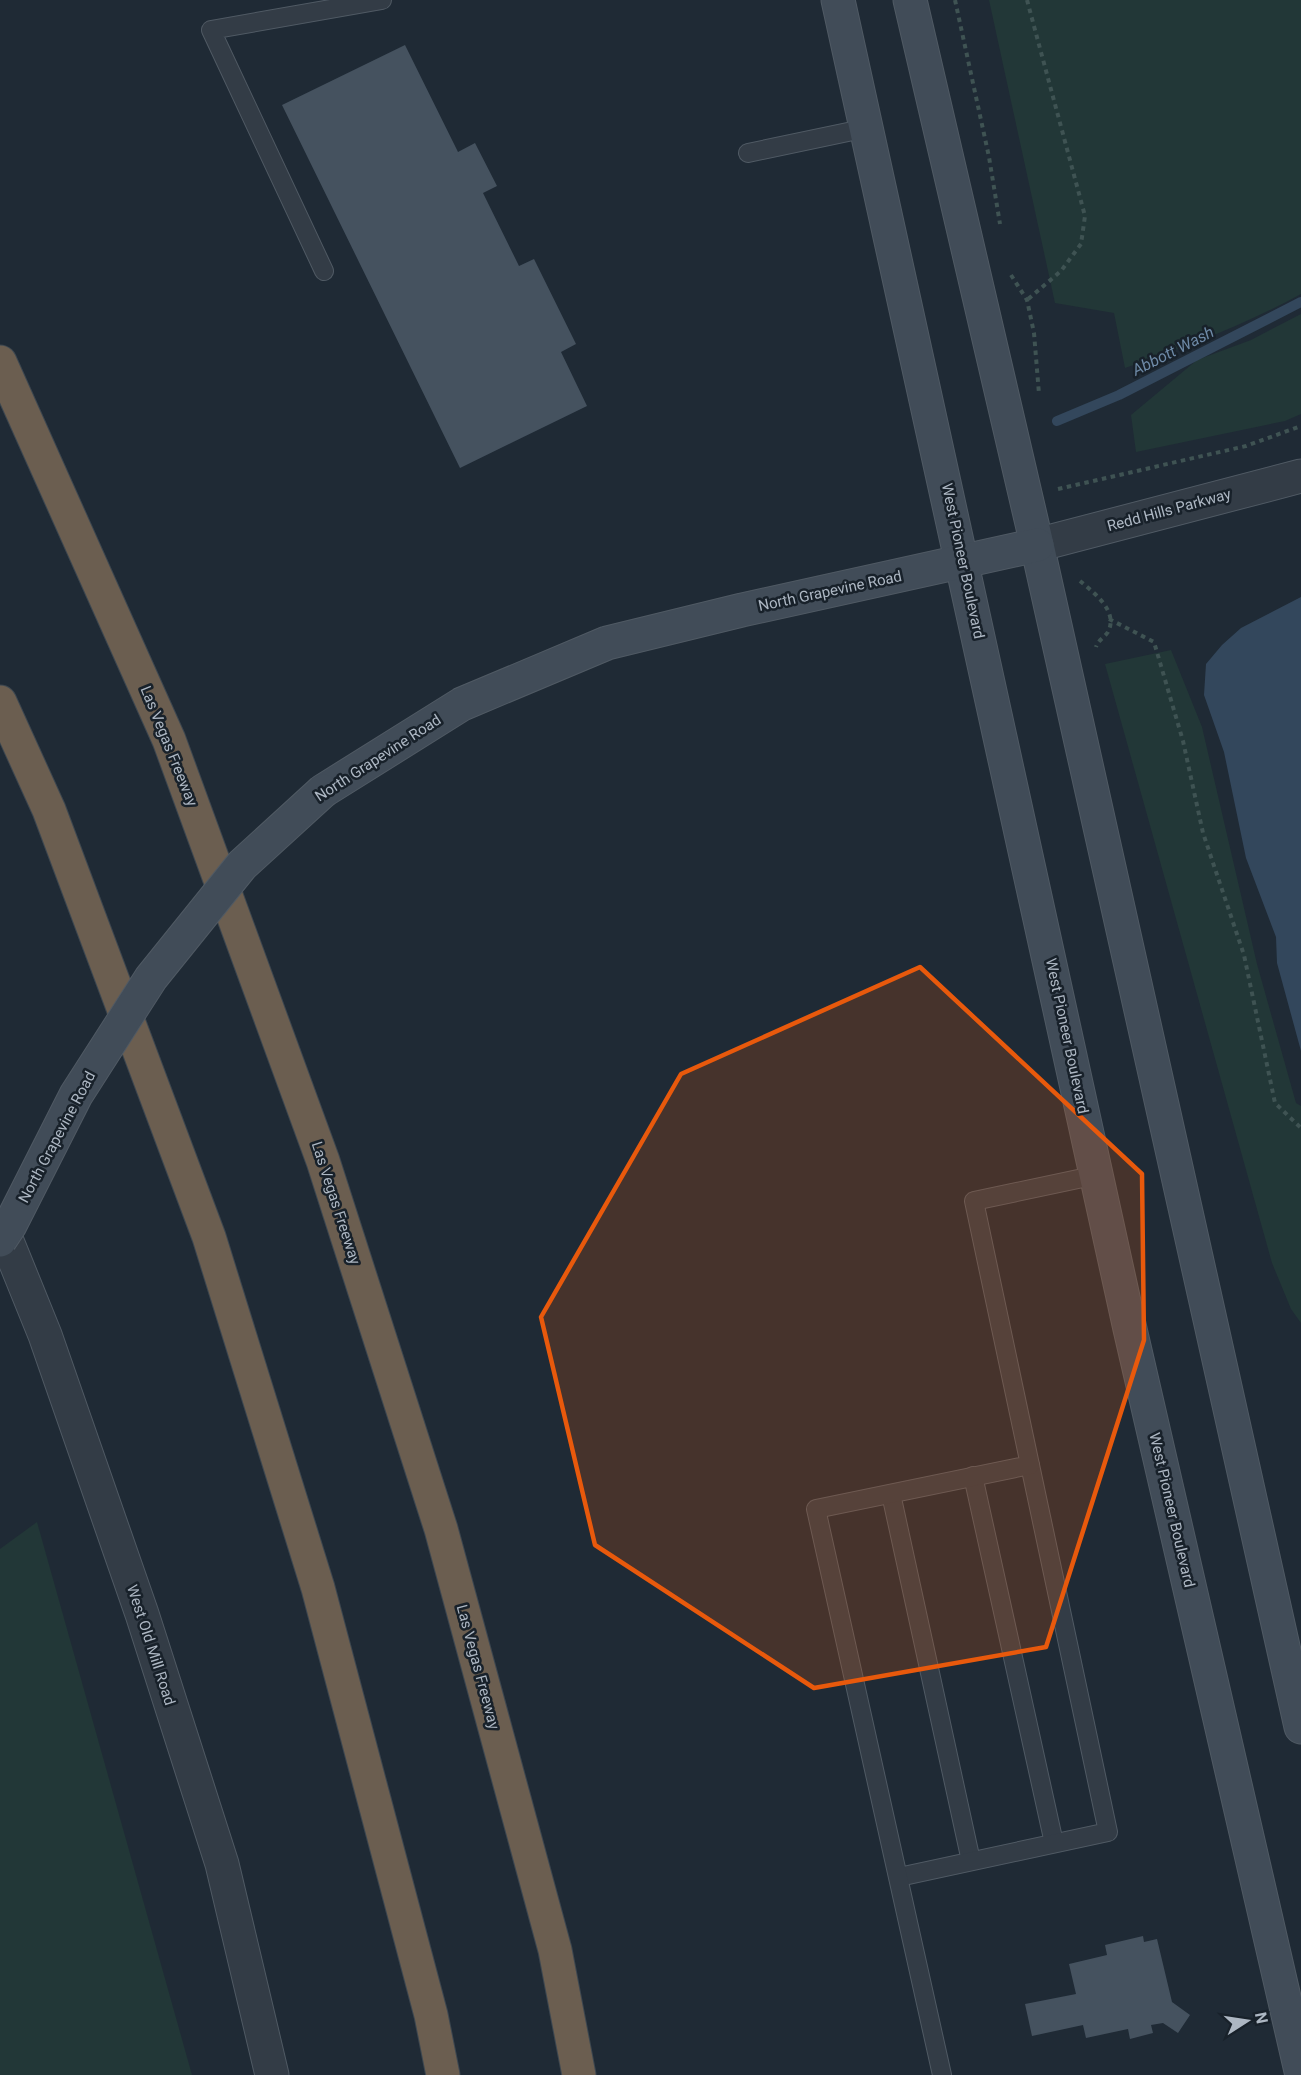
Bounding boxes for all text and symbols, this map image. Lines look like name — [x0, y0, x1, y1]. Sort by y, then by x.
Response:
water label: Abbott Wash — [1128, 322, 1217, 380]
street label: West Pioneer Boulevard — [938, 482, 988, 640]
street label: Redd Hills Parkway — [1105, 485, 1233, 535]
street label: North Grapevine Road — [757, 567, 903, 615]
street label: Las Vegas Freeway — [137, 683, 201, 809]
street label: North Grapevine Road — [312, 711, 444, 805]
street label: West Pioneer Boulevard — [1042, 957, 1092, 1115]
street label: North Grapevine Road — [15, 1068, 99, 1206]
street label: Las Vegas Freeway — [308, 1139, 364, 1267]
street label: West Pioneer Boulevard — [1145, 1431, 1199, 1589]
street label: West Old Mill Road — [123, 1582, 179, 1708]
street label: Las Vegas Freeway — [453, 1603, 503, 1731]
north arrow — [1217, 1991, 1277, 2051]
text: N — [1251, 2010, 1272, 2025]

